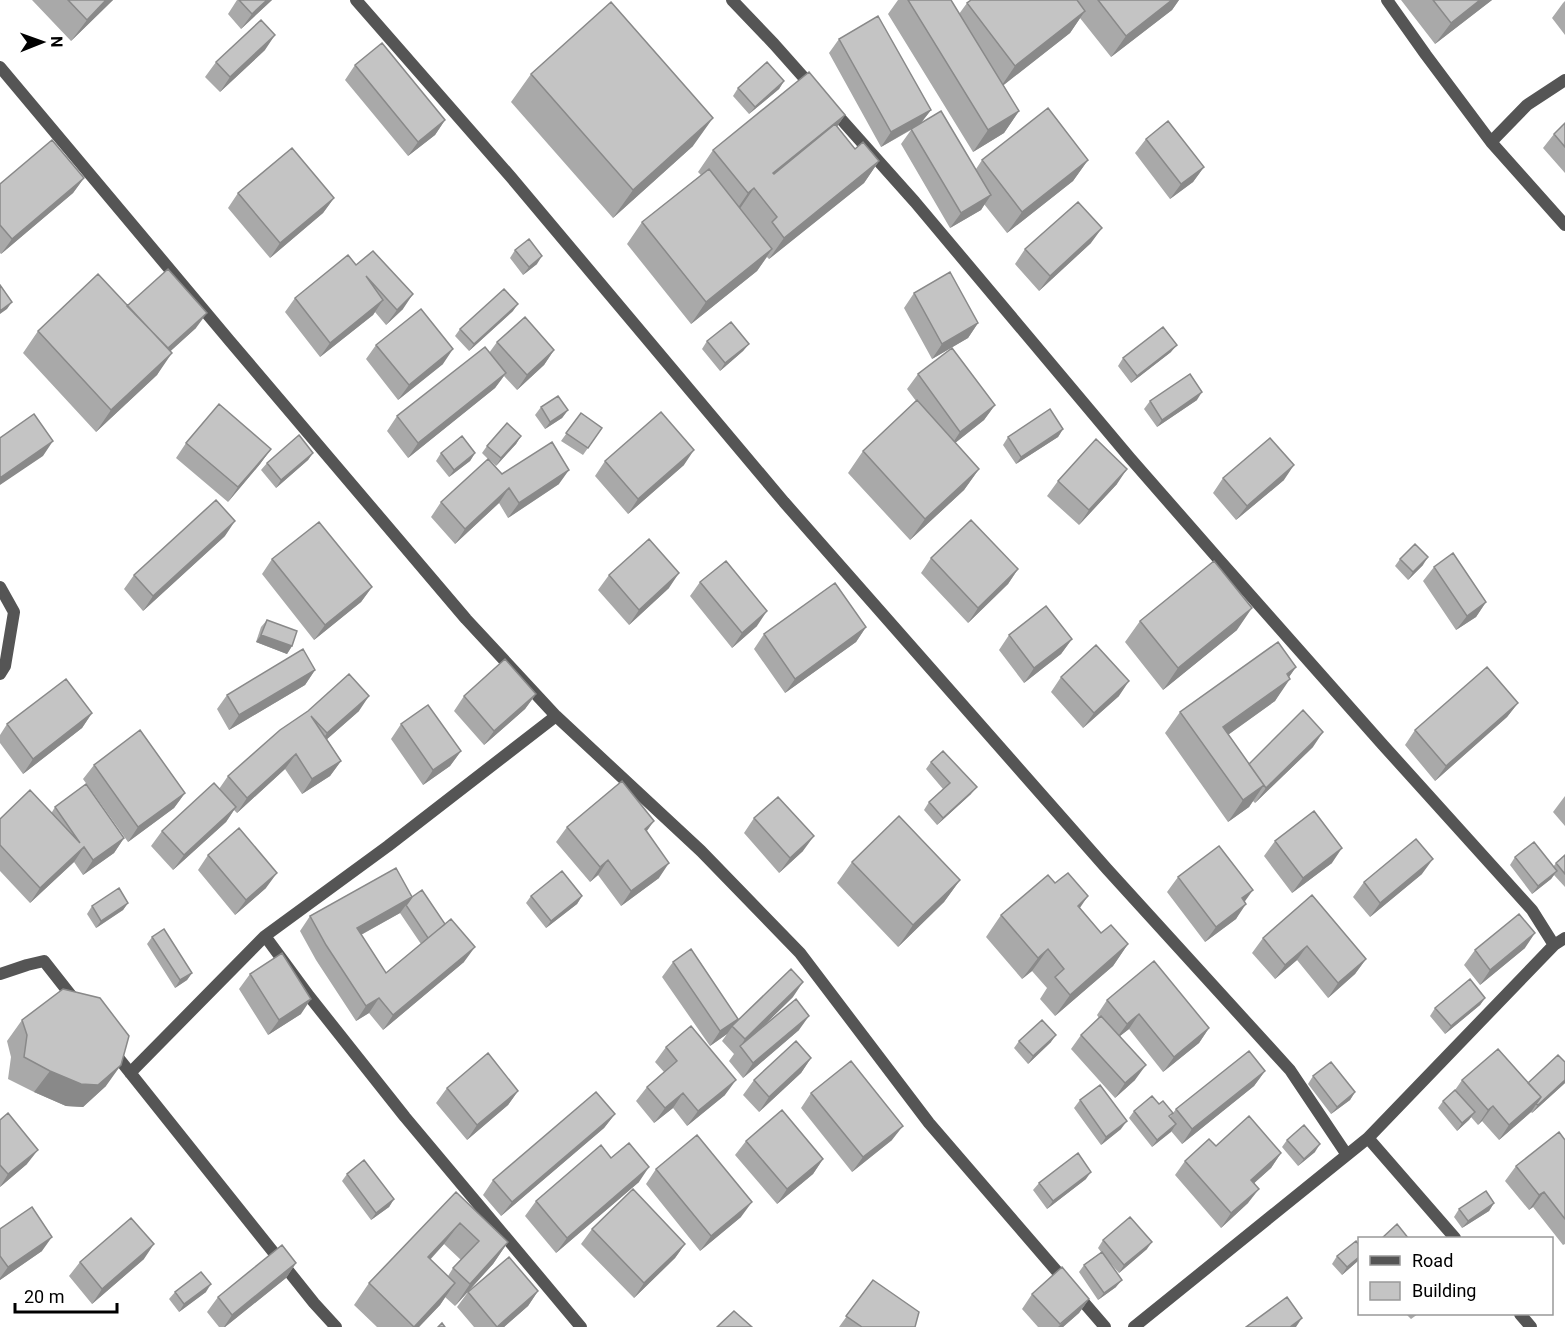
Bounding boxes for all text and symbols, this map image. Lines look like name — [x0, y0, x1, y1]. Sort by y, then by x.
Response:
north arrow — [12, 12, 72, 72]
text: N — [47, 36, 66, 48]
legend — [1358, 1237, 1553, 1315]
text: Road — [1412, 1250, 1453, 1271]
scale bar — [15, 1276, 117, 1314]
text: Building — [1412, 1280, 1476, 1301]
text: 20 m — [24, 1286, 64, 1307]

